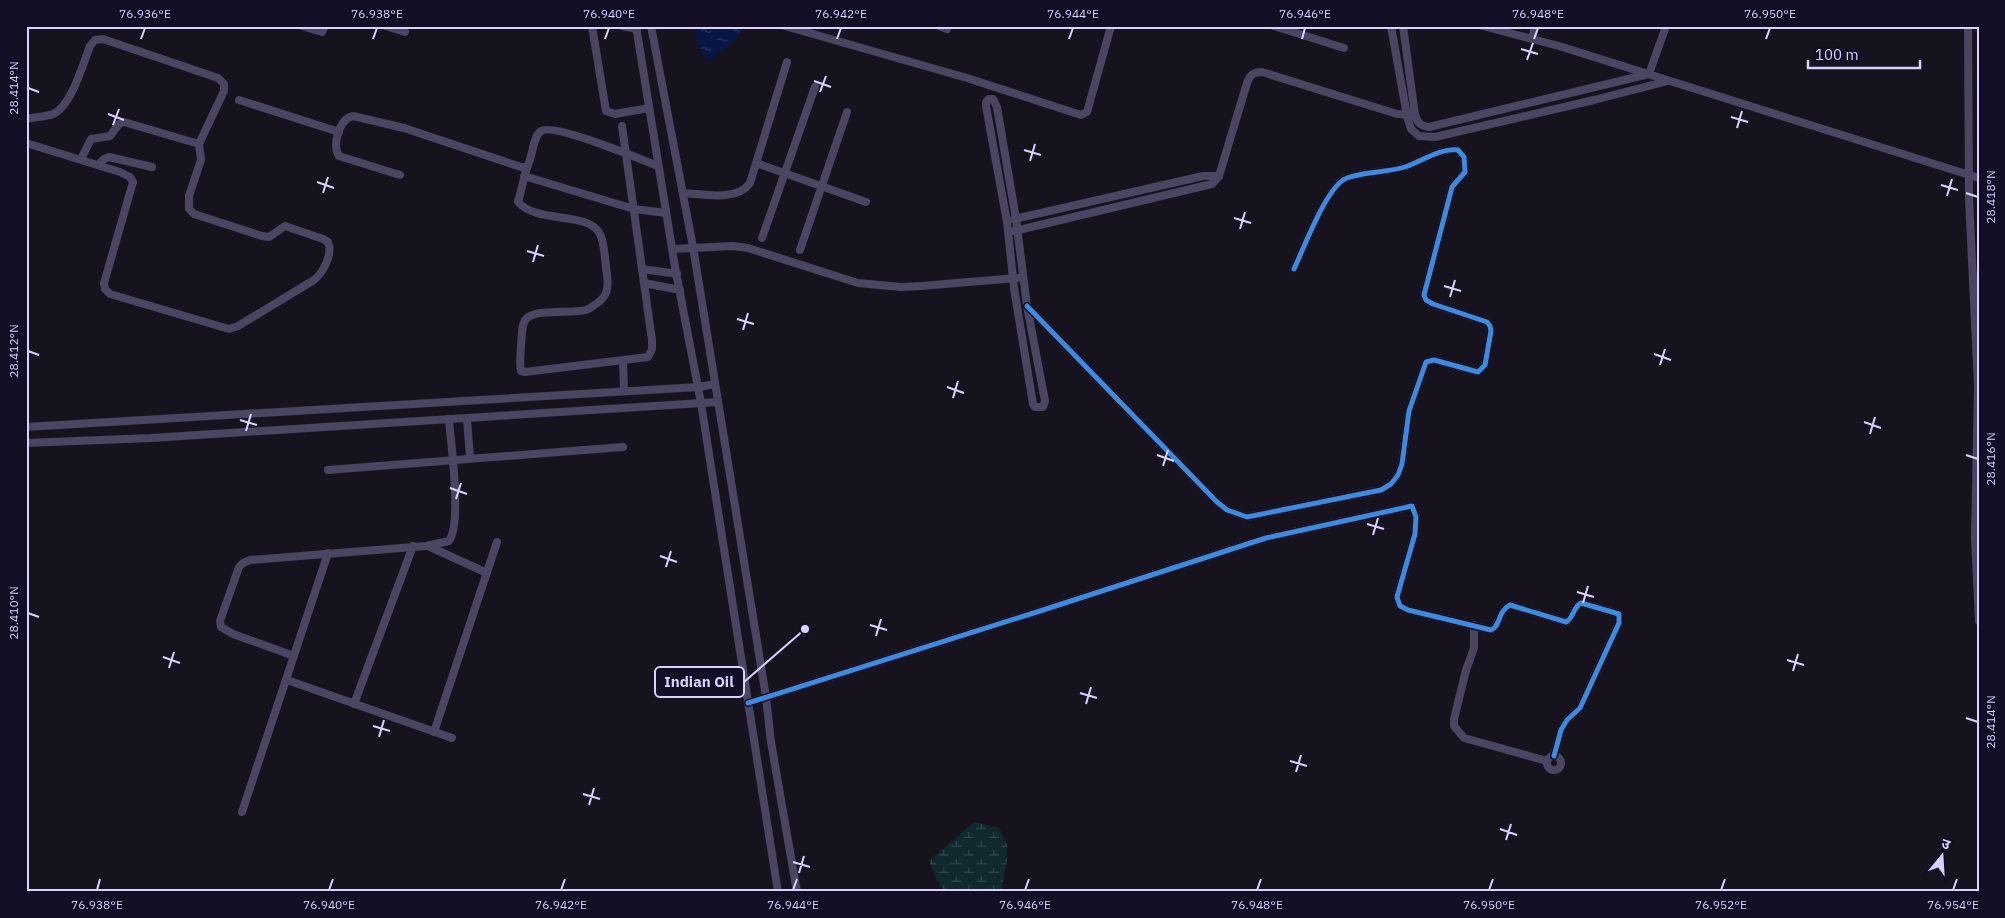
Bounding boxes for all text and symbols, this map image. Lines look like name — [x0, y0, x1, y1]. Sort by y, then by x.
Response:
text: 76.936°E — [119, 6, 171, 21]
text: 76.938°E — [351, 6, 403, 21]
text: 76.940°E — [583, 6, 635, 21]
text: 76.942°E — [815, 6, 867, 21]
text: 76.944°E — [1047, 6, 1099, 21]
text: 76.946°E — [1279, 6, 1331, 21]
text: 76.948°E — [1512, 6, 1564, 21]
text: 76.950°E — [1744, 6, 1796, 21]
scale bar — [1808, 38, 1920, 70]
text: 100 m — [1815, 45, 1859, 64]
text: 28.414°N — [6, 61, 21, 115]
text: 28.418°N — [1983, 170, 1998, 224]
text: 28.412°N — [6, 324, 21, 378]
text: 28.416°N — [1983, 432, 1998, 486]
text: 28.410°N — [6, 586, 21, 640]
callout: Indian Oil — [655, 667, 744, 697]
text: Indian Oil — [664, 672, 734, 691]
text: 28.414°N — [1983, 695, 1998, 749]
north arrow — [1918, 830, 1968, 880]
text: उ — [1939, 834, 1953, 854]
text: 76.938°E — [71, 897, 123, 912]
text: 76.940°E — [303, 897, 355, 912]
text: 76.942°E — [535, 897, 587, 912]
text: 76.944°E — [767, 897, 819, 912]
text: 76.946°E — [999, 897, 1051, 912]
text: 76.948°E — [1231, 897, 1283, 912]
text: 76.950°E — [1463, 897, 1515, 912]
text: 76.952°E — [1695, 897, 1747, 912]
text: 76.954°E — [1927, 897, 1979, 912]

